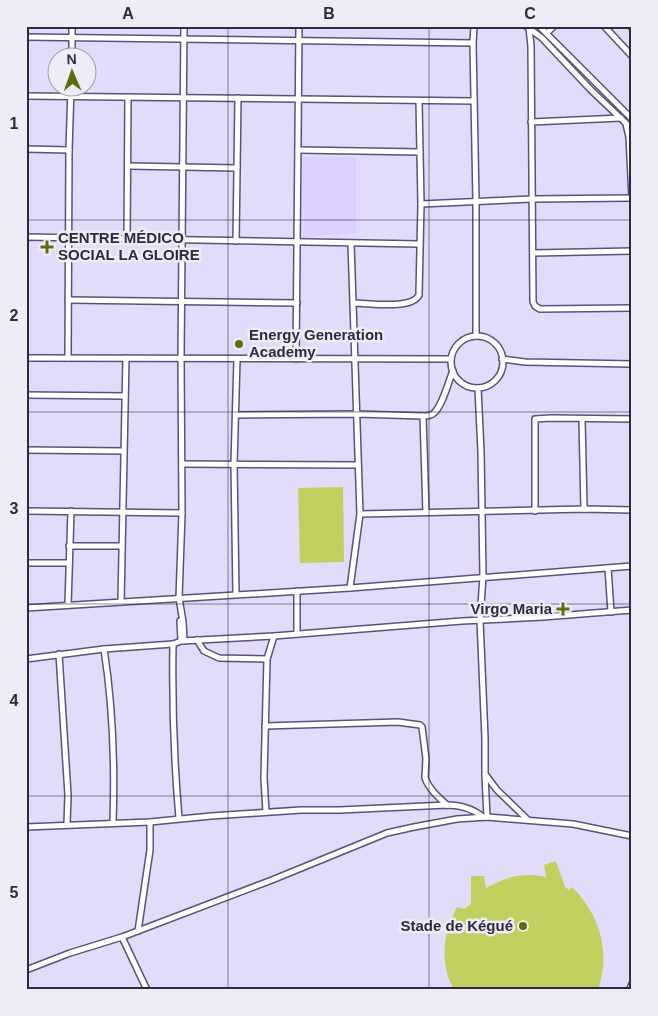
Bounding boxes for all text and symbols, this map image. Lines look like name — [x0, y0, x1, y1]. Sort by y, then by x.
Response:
text: A — [122, 5, 134, 22]
text: B — [323, 5, 335, 22]
text: C — [524, 5, 536, 22]
north arrow — [48, 48, 98, 98]
text: N — [66, 51, 77, 67]
text: 1 — [10, 115, 19, 132]
place label: CENTRE MÉDICO SOCIAL LA GLOIRE — [58, 229, 200, 263]
marker: CENTRE MÉDICO SOCIAL LA GLOIRE — [40, 240, 54, 254]
text: 2 — [10, 307, 19, 324]
place label: Energy Generation Academy — [249, 326, 383, 360]
marker: Energy Generation Academy — [233, 338, 245, 350]
text: 3 — [10, 500, 19, 517]
place label: Virgo Maria — [471, 600, 553, 617]
marker: Virgo Maria — [556, 602, 570, 616]
text: 4 — [10, 692, 19, 709]
text: 5 — [10, 884, 19, 901]
place label: Stade de Kégué — [400, 917, 513, 934]
marker: Stade de Kégué — [517, 920, 529, 932]

